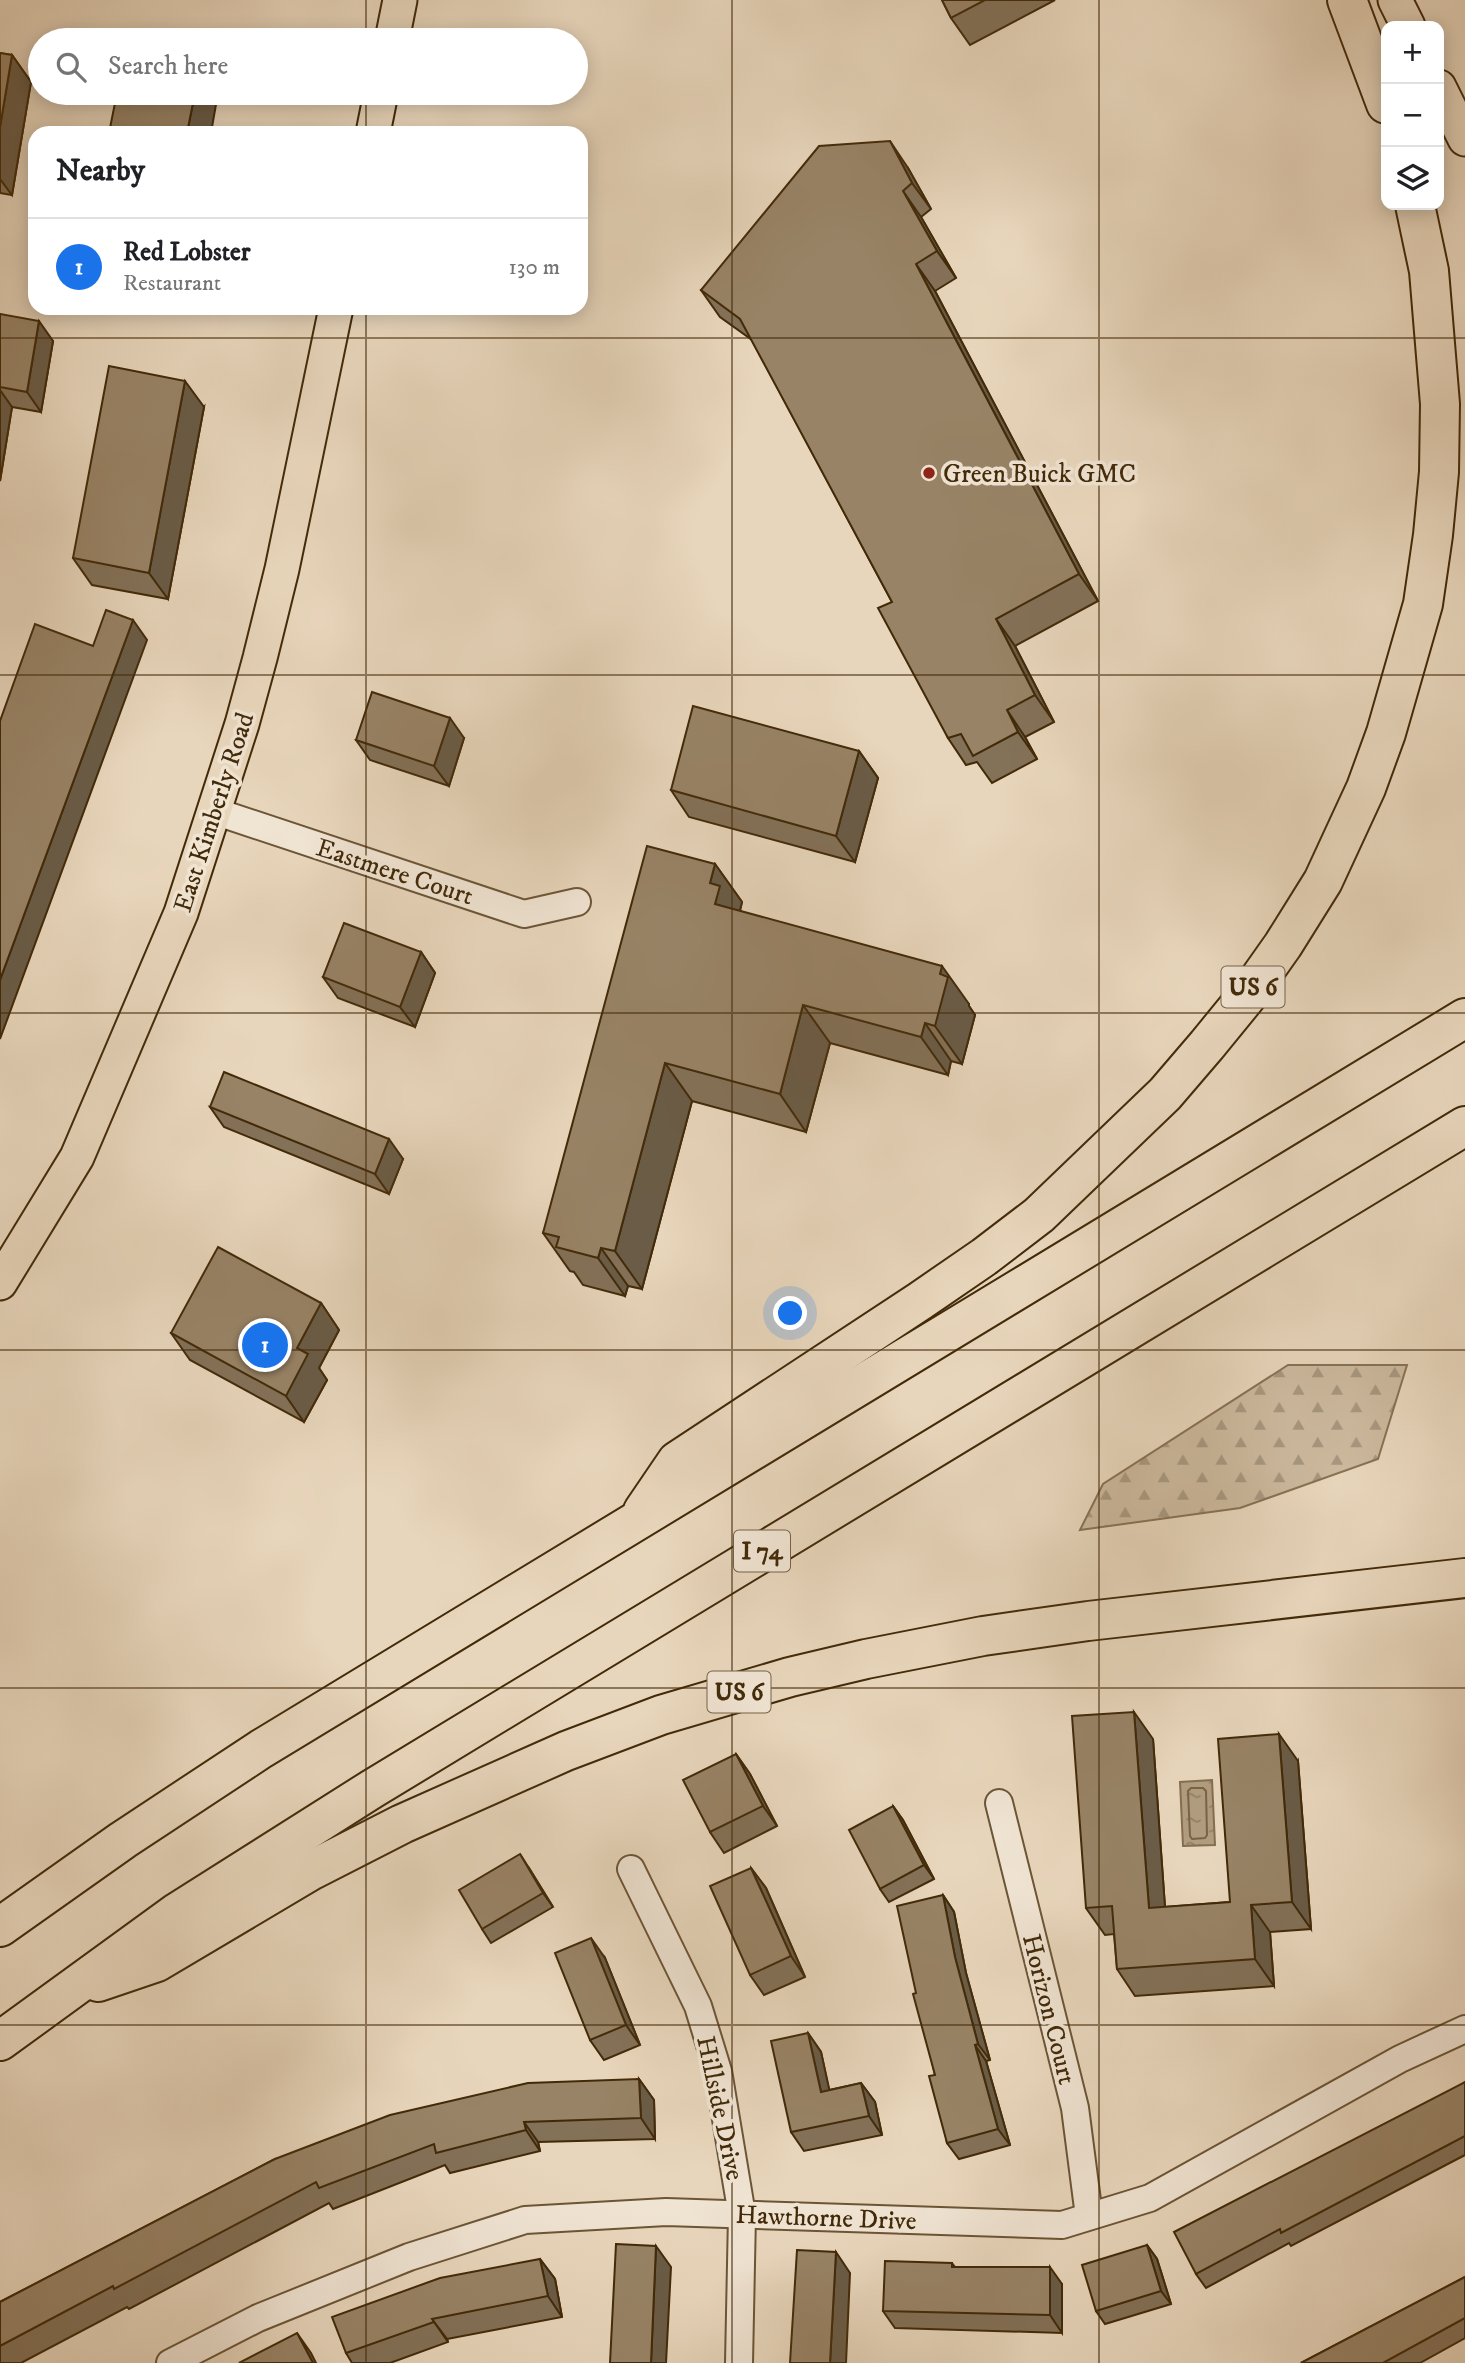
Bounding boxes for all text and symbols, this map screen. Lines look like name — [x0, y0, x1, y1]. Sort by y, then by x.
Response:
map controls — [1381, 21, 1444, 210]
button: + — [1381, 21, 1444, 84]
search box — [28, 28, 588, 105]
icon: search — [52, 48, 90, 86]
text: Search here — [108, 50, 228, 83]
button: − — [1381, 84, 1444, 147]
button: layers — [1381, 147, 1444, 210]
text: Nearby — [56, 153, 145, 190]
text: Red Lobster — [123, 236, 251, 269]
text: 1 — [75, 253, 83, 282]
text: 130 m — [508, 253, 560, 282]
text: Restaurant — [123, 269, 221, 298]
place label: Green Buick GMC — [943, 458, 1136, 491]
marker: Green Buick GMC — [921, 465, 937, 481]
street label: East Kimberly Road — [167, 708, 262, 917]
street label: Eastmere Court — [312, 832, 477, 913]
road number: US 6 — [1222, 967, 1284, 1007]
your location — [773, 1296, 807, 1330]
pin: 1 — [242, 1319, 288, 1371]
road number: I 74 — [734, 1531, 790, 1572]
road number: US 6 — [708, 1672, 770, 1712]
street label: Horizon Court — [1014, 1931, 1083, 2088]
street label: Hillside Drive — [688, 2033, 751, 2184]
street label: Hawthorne Drive — [735, 2199, 917, 2238]

